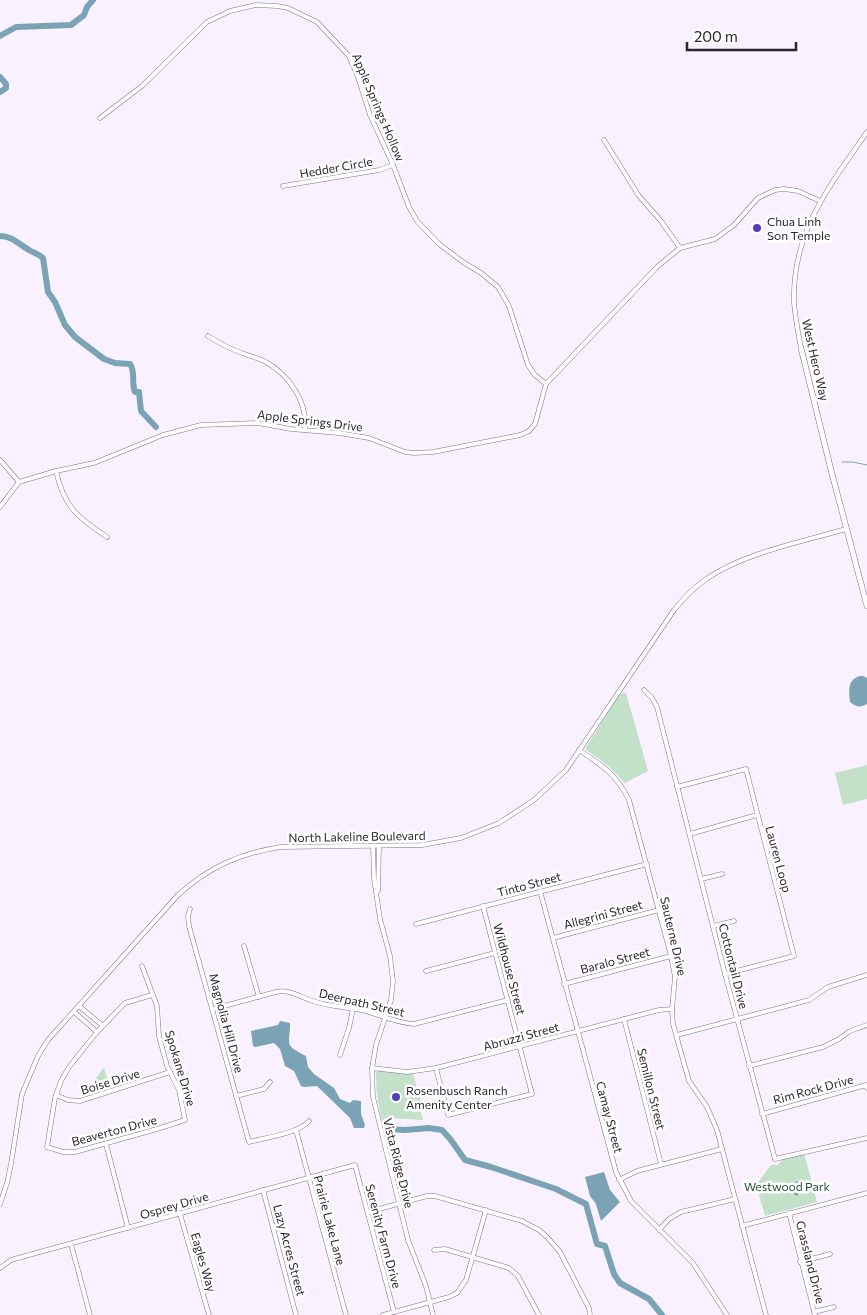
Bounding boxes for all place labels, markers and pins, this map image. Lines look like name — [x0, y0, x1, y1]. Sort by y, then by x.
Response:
place label: Chua Linh Son Temple — [767, 214, 830, 242]
marker: Chua Linh Son Temple — [751, 222, 763, 234]
place label: Rosenbusch Ranch Amenity Center — [406, 1083, 508, 1111]
marker: Rosenbusch Ranch Amenity Center — [390, 1091, 402, 1103]

